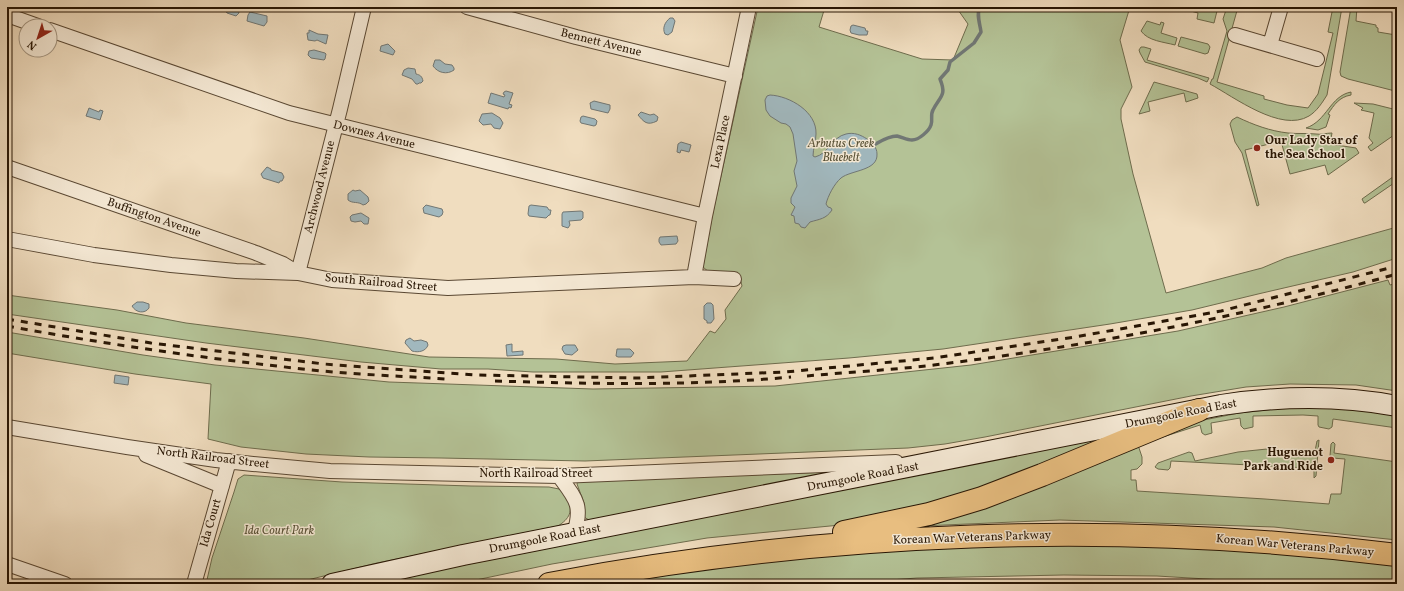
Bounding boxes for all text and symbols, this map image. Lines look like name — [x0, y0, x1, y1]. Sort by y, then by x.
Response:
north arrow — [18, 18, 58, 58]
street label: Bennett Avenue — [559, 25, 644, 61]
text: N — [25, 36, 40, 53]
street label: Lexa Place — [707, 113, 735, 170]
street label: Downes Avenue — [331, 117, 417, 153]
place label: Our Lady Star of the Sea School — [1265, 133, 1358, 163]
park label: Arbutus Creek Bluebelt — [807, 136, 875, 166]
street label: Archwood Avenue — [301, 138, 339, 235]
marker: Our Lady Star of the Sea School — [1252, 143, 1262, 153]
street label: Buffington Avenue — [105, 194, 203, 242]
street label: South Railroad Street — [324, 270, 438, 296]
street label: Drumgoole Road East — [1124, 395, 1238, 433]
street label: North Railroad Street — [156, 443, 270, 473]
place label: Huguenot Park and Ride — [1244, 445, 1323, 475]
marker: Huguenot Park and Ride — [1326, 455, 1336, 465]
street label: Drumgoole Road East — [806, 458, 920, 496]
street label: North Railroad Street — [479, 466, 593, 482]
street label: Ida Court — [196, 497, 226, 549]
street label: Drumgoole Road East — [488, 520, 602, 558]
park label: Ida Court Park — [244, 523, 314, 539]
street label: Korean War Veterans Parkway — [893, 527, 1052, 549]
street label: Korean War Veterans Parkway — [1215, 531, 1375, 561]

